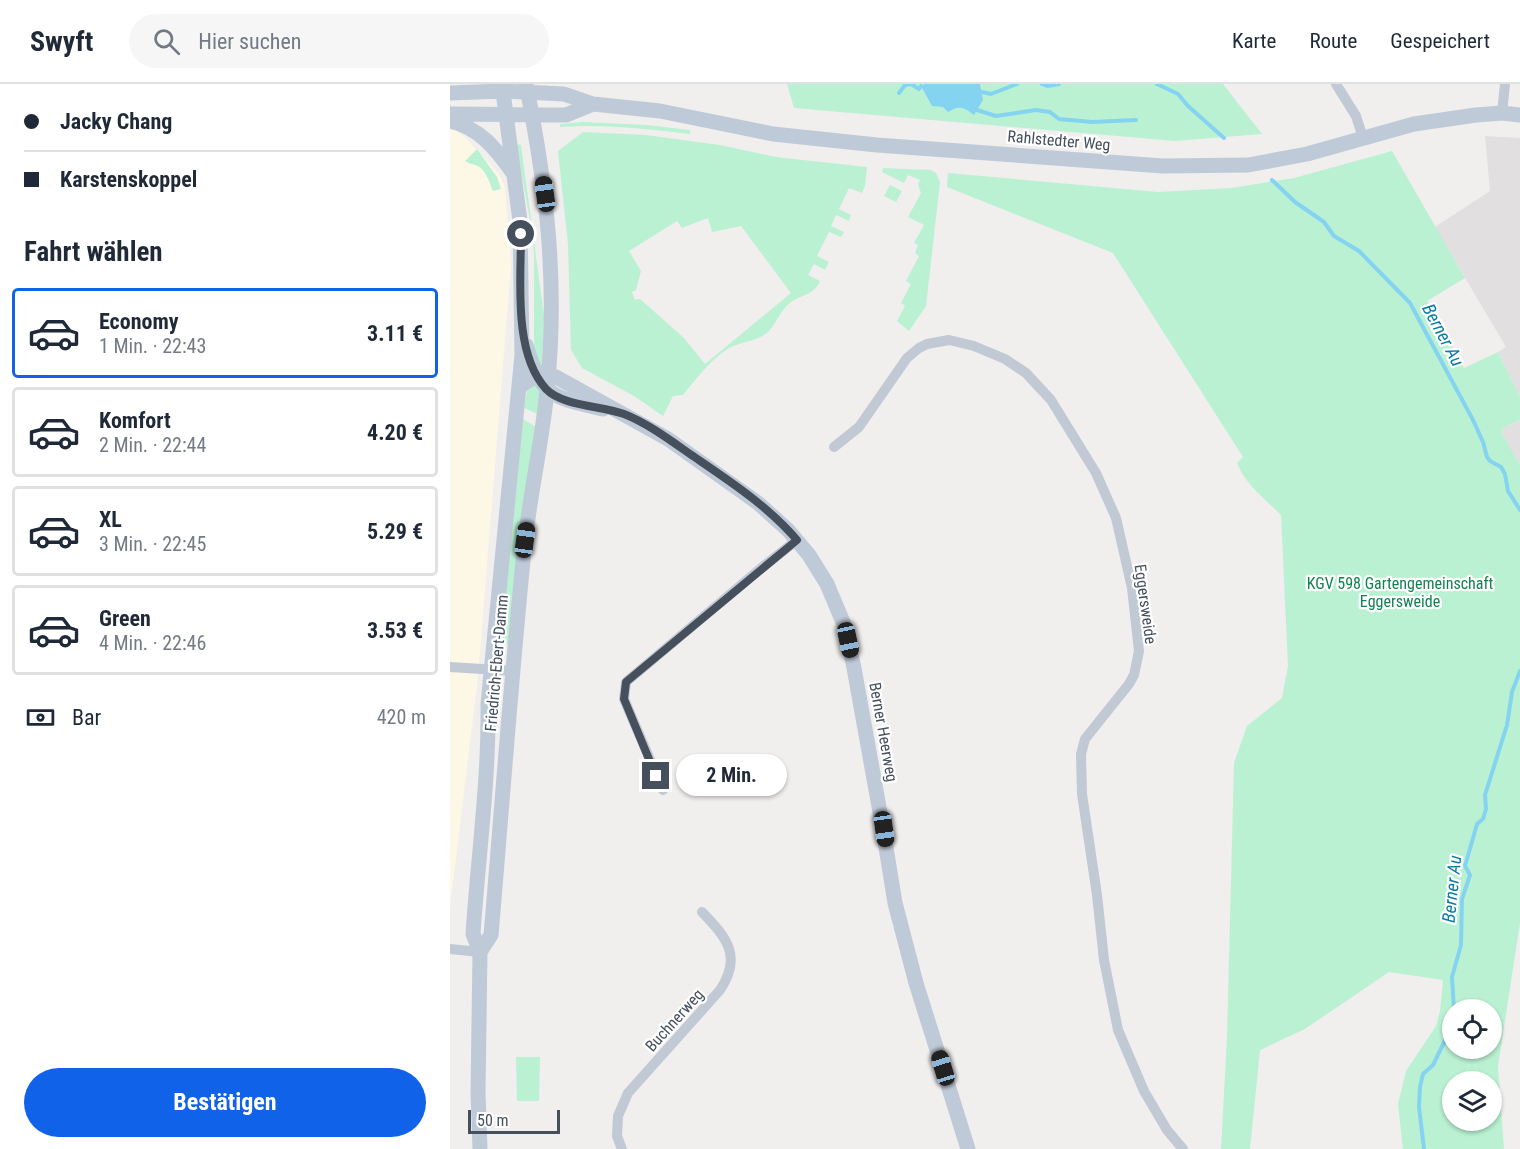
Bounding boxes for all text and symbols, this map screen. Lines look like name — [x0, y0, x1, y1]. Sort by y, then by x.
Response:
search box — [129, 14, 549, 68]
text: Swyft — [30, 25, 93, 58]
icon: search — [150, 25, 183, 58]
text: Hier suchen — [198, 29, 301, 54]
text: Karte — [1232, 29, 1276, 53]
text: Route — [1309, 29, 1357, 53]
text: Gespeichert — [1390, 29, 1490, 53]
text: Jacky Chang — [60, 109, 172, 134]
street label: Rahlstedter Weg — [1007, 127, 1111, 154]
text: Karstenskoppel — [60, 167, 197, 192]
car — [534, 175, 556, 213]
route start — [507, 220, 534, 247]
text: Fahrt wählen — [24, 236, 163, 268]
water label: Berner Au — [1418, 300, 1469, 370]
icon: car — [27, 306, 81, 360]
text: Economy — [99, 309, 179, 334]
text: 3.11 € — [367, 321, 423, 346]
text: 1 Min. · 22:43 — [99, 334, 206, 358]
icon: car — [27, 405, 81, 459]
text: Komfort — [99, 408, 171, 433]
text: 4.20 € — [367, 420, 423, 445]
text: 2 Min. · 22:44 — [99, 433, 206, 457]
icon: car — [27, 504, 81, 558]
text: XL — [99, 507, 122, 532]
text: 5.29 € — [367, 519, 423, 544]
car — [514, 521, 536, 559]
text: 3 Min. · 22:45 — [99, 532, 206, 556]
street label: Eggersweide — [1131, 563, 1160, 645]
park label: KGV 598 Gartengemeinschaft Eggersweide — [1307, 574, 1494, 611]
street label: Friedrich-Ebert-Damm — [481, 594, 512, 732]
icon: car — [27, 603, 81, 657]
text: Green — [99, 606, 151, 631]
text: 3.53 € — [367, 618, 423, 643]
car — [835, 621, 861, 659]
text: 4 Min. · 22:46 — [99, 631, 206, 655]
street label: Berner Heerweg — [865, 681, 902, 783]
icon: cash — [24, 701, 57, 734]
text: Bar — [72, 705, 101, 730]
text: 420 m — [377, 705, 426, 729]
callout: 2 Min. — [677, 755, 788, 797]
route end — [642, 762, 669, 789]
text: 2 Min. — [706, 763, 757, 787]
car — [873, 810, 895, 848]
water label: Berner Au — [1438, 854, 1466, 924]
street label: Buchnerweg — [641, 985, 707, 1056]
map controls — [1442, 999, 1502, 1131]
button: locate — [1442, 999, 1502, 1059]
car — [929, 1048, 957, 1088]
button: Bestätigen — [24, 1068, 426, 1137]
button: layers — [1442, 1071, 1502, 1131]
scale bar — [468, 1107, 560, 1134]
text: 50 m — [477, 1111, 509, 1130]

